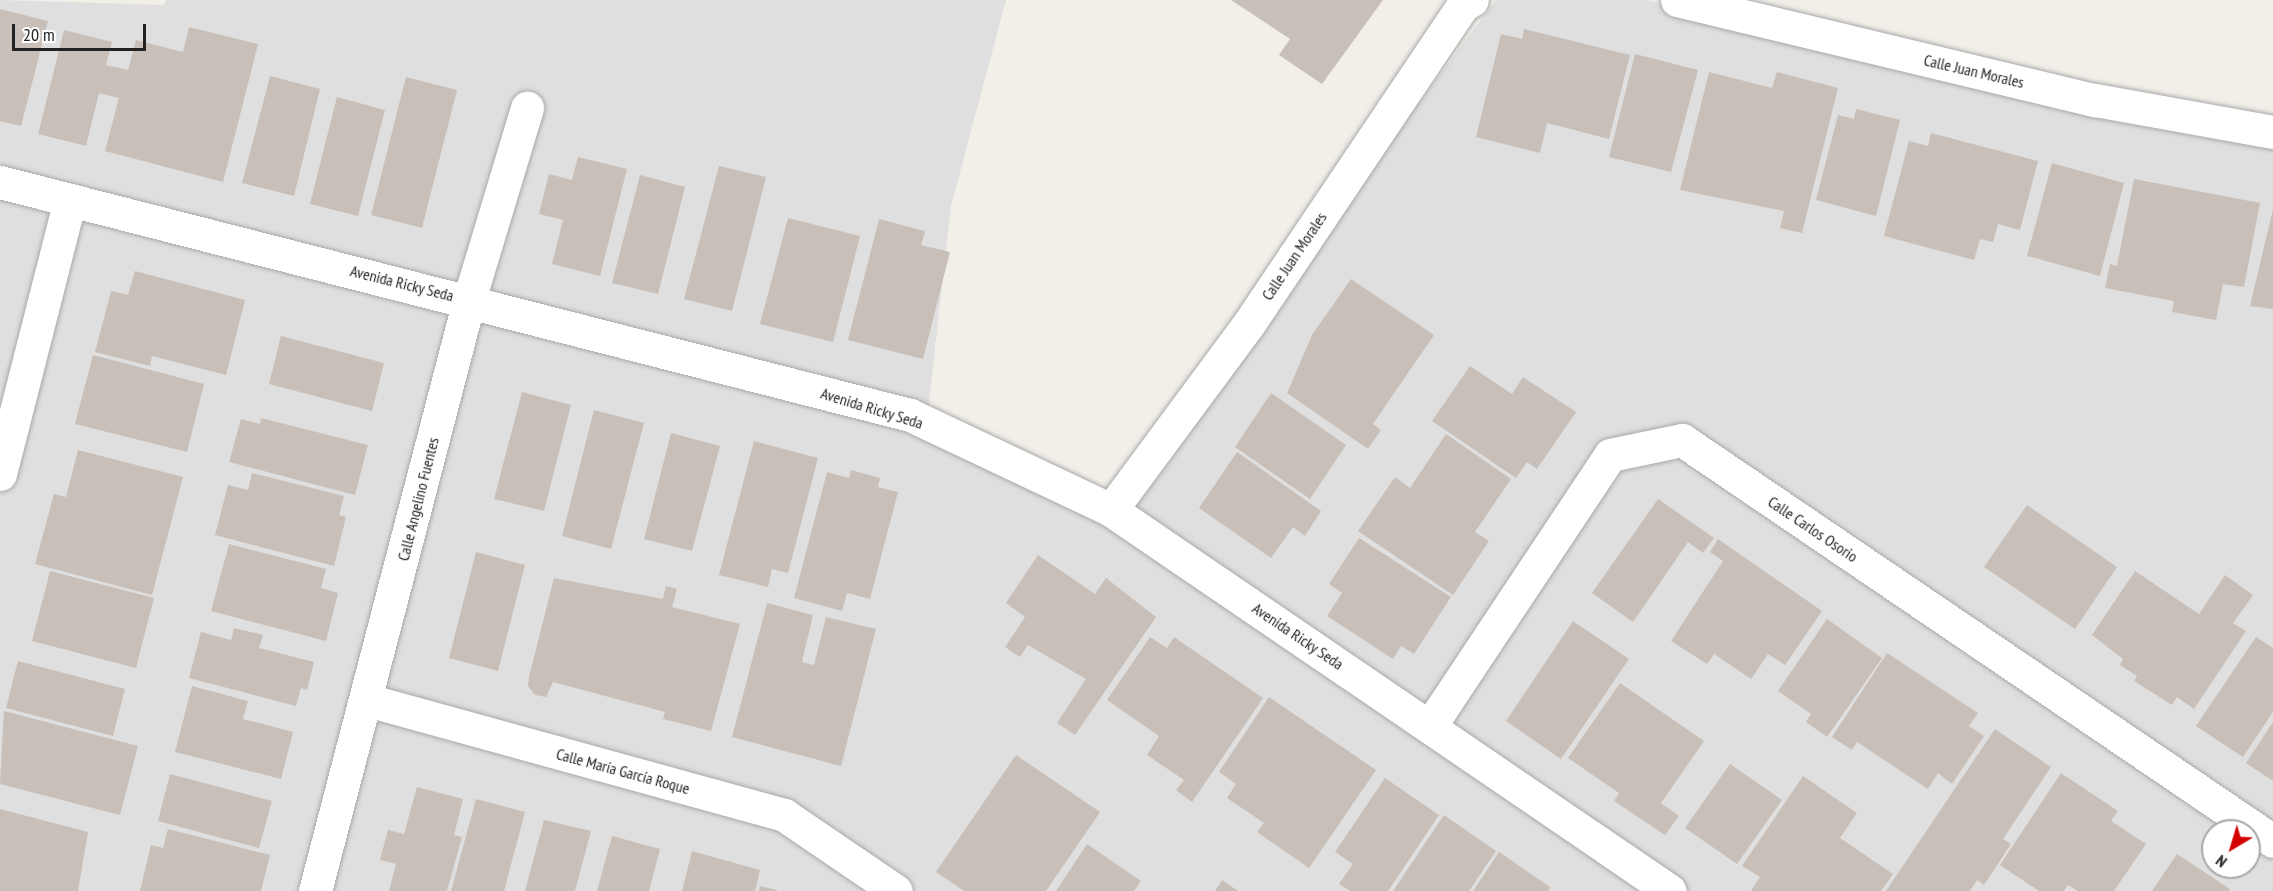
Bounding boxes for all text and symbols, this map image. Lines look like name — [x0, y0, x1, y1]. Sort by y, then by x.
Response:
scale bar — [15, 12, 148, 50]
text: 20 m — [23, 23, 55, 46]
street label: Calle Juan Morales — [1922, 50, 2026, 92]
street label: Calle Juan Morales — [1257, 208, 1331, 304]
street label: Avenida Ricky Seda — [348, 261, 456, 305]
street label: Avenida Ricky Seda — [818, 383, 926, 433]
street label: Calle Angelino Fuentes — [393, 435, 443, 563]
street label: Calle Carlos Osorio — [1764, 492, 1862, 566]
street label: Avenida Ricky Seda — [1249, 598, 1347, 674]
street label: Calle María García Roque — [554, 744, 692, 798]
north arrow — [2201, 819, 2261, 879]
text: N — [2212, 851, 2231, 872]

